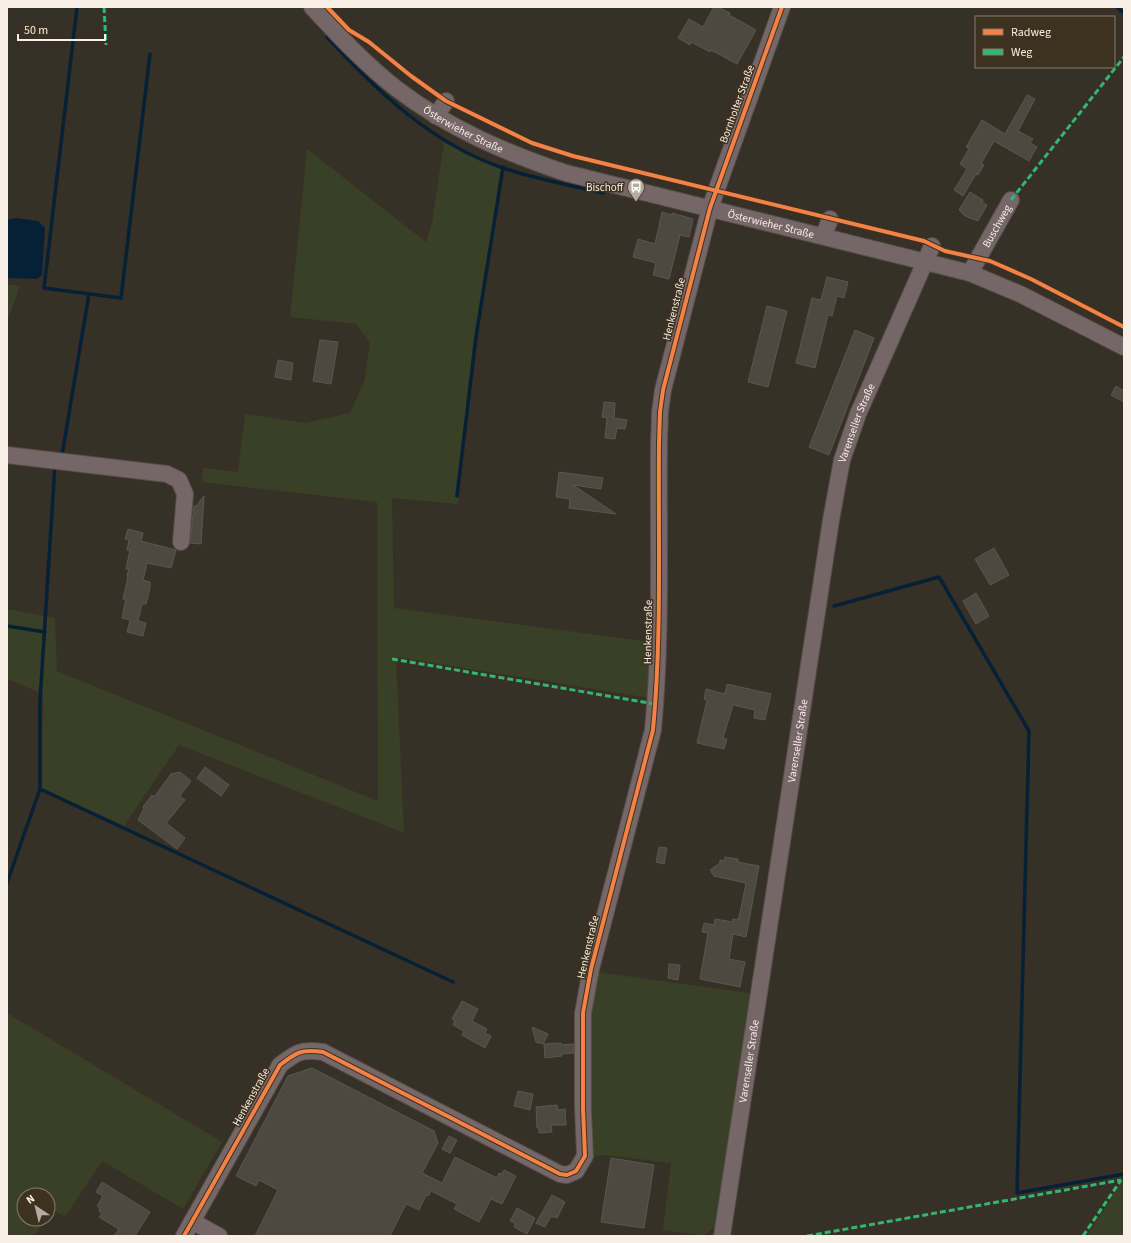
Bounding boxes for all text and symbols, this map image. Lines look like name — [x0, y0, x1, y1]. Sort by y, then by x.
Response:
scale bar — [18, 16, 105, 42]
legend — [975, 16, 1115, 68]
text: 50 m — [24, 22, 48, 39]
text: Radweg — [1011, 24, 1051, 41]
text: Weg — [1011, 44, 1032, 61]
street label: Bornholter Straße — [716, 62, 758, 145]
street label: Österwieher Straße — [420, 102, 506, 156]
bus stop icon: Bischoff — [626, 177, 646, 202]
place label: Bischoff — [586, 180, 624, 195]
street label: Buschweg — [978, 201, 1015, 250]
street label: Österwieher Straße — [726, 206, 816, 242]
street label: Henkenstraße — [659, 275, 689, 342]
street label: Varenseller Straße — [834, 380, 878, 464]
street label: Henkenstraße — [640, 599, 656, 664]
street label: Varenseller Straße — [784, 698, 811, 783]
street label: Henkenstraße — [573, 913, 603, 980]
street label: Varenseller Straße — [735, 1018, 762, 1103]
street label: Henkenstraße — [229, 1065, 273, 1129]
north arrow — [16, 1187, 56, 1227]
text: N — [23, 1191, 38, 1207]

